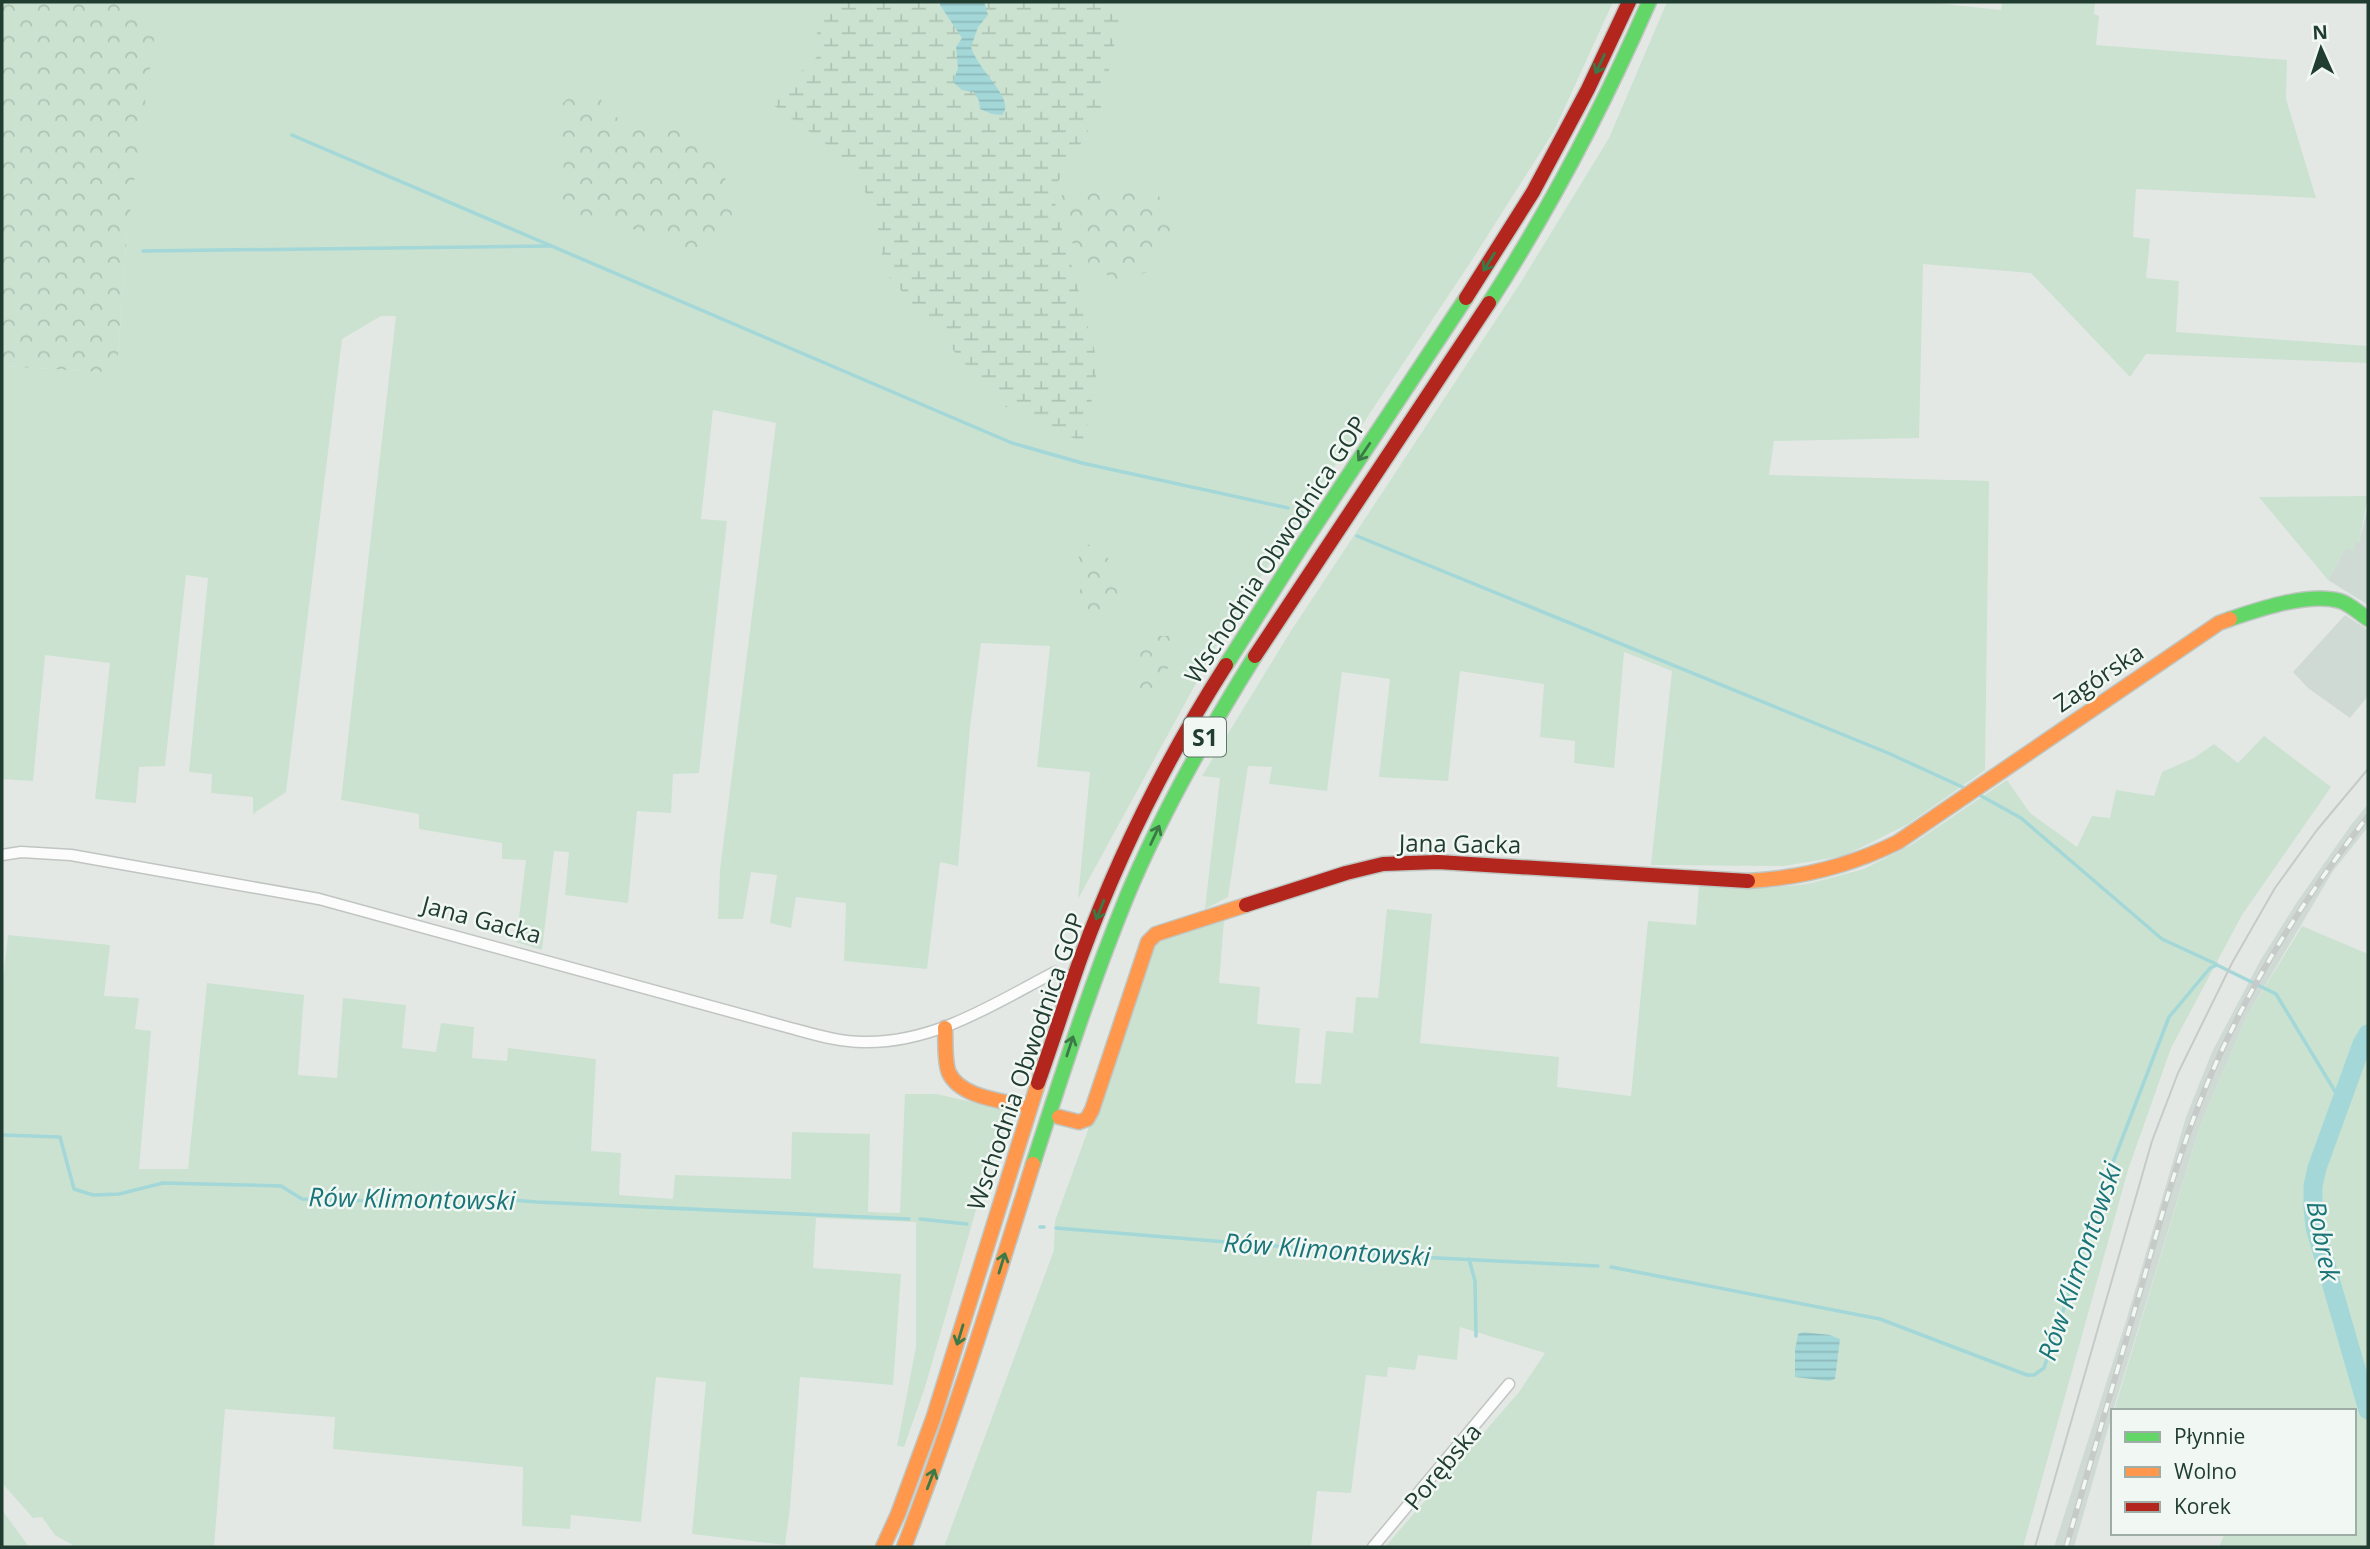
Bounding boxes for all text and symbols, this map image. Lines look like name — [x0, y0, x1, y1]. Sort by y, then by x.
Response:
north arrow — [2286, 14, 2356, 84]
text: N — [2312, 19, 2329, 45]
one-way arrow — [1593, 53, 1606, 74]
one-way arrow — [1482, 252, 1497, 271]
street label: Wschodnia Obwodnica GOP — [1176, 409, 1374, 689]
one-way arrow — [1357, 442, 1372, 461]
street label: Zagórska — [2047, 635, 2149, 719]
road number: S1 — [1184, 718, 1226, 757]
one-way arrow — [1148, 825, 1162, 846]
street label: Jana Gacka — [1397, 825, 1521, 861]
street label: Jana Gacka — [417, 887, 545, 951]
one-way arrow — [1093, 898, 1106, 920]
street label: Wschodnia Obwodnica GOP — [958, 908, 1092, 1214]
one-way arrow — [1065, 1035, 1078, 1057]
water label: Rów Klimontowski — [2028, 1157, 2130, 1365]
water label: Rów Klimontowski — [308, 1178, 516, 1218]
water label: Bobrek — [2299, 1198, 2350, 1286]
water label: Rów Klimontowski — [1222, 1224, 1432, 1274]
one-way arrow — [997, 1252, 1010, 1274]
one-way arrow — [953, 1324, 966, 1346]
legend — [2111, 1409, 2356, 1535]
street label: Porębska — [1396, 1415, 1488, 1517]
text: Płynnie — [2174, 1422, 2245, 1450]
text: Wolno — [2174, 1457, 2237, 1485]
one-way arrow — [926, 1469, 938, 1491]
text: Korek — [2174, 1492, 2231, 1520]

